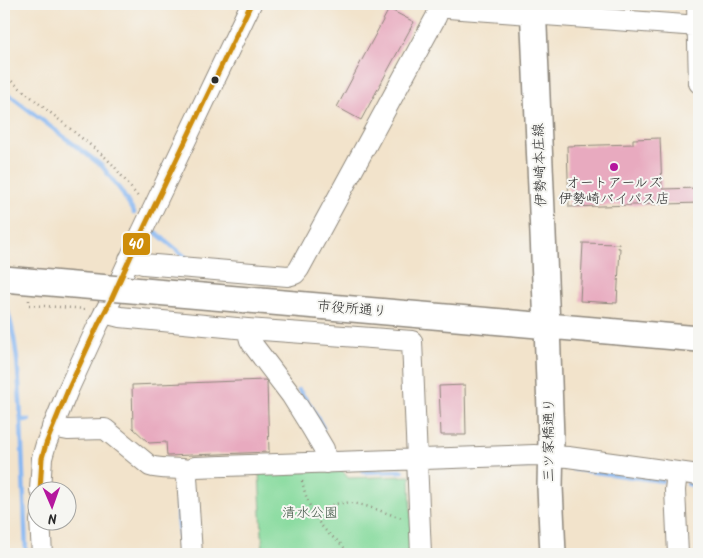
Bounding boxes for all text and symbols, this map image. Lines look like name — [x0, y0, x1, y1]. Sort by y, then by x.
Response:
unlabelled marker — [210, 75, 220, 85]
street label: 伊勢崎本庄線 — [528, 123, 552, 207]
marker: オートアールズ 伊勢崎バイパス店 — [608, 161, 620, 173]
place label: オートアールズ 伊勢崎バイパス店 — [558, 172, 670, 210]
line badge: 40 — [122, 232, 151, 256]
text: 40 — [129, 234, 144, 256]
street label: 市役所通り — [316, 295, 388, 323]
street label: 三ツ家橋通り — [538, 398, 560, 482]
north arrow — [28, 480, 78, 530]
park label: 清水公園 — [282, 502, 338, 524]
text: N — [47, 507, 57, 529]

